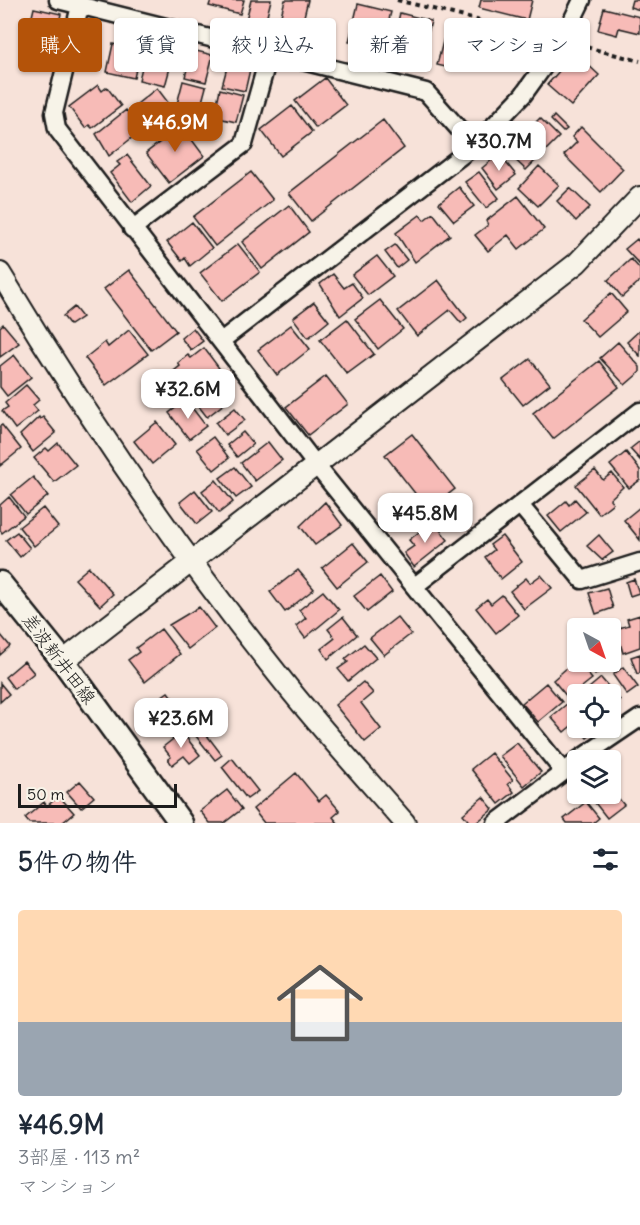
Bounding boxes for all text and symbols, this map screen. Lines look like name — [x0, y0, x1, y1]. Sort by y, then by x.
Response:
chip: 購入 — [18, 18, 102, 72]
chip: 賃貸 — [114, 18, 198, 72]
chip: 絞り込み — [210, 18, 336, 72]
chip: 新着 — [348, 18, 432, 72]
chip: マンション — [444, 18, 590, 72]
pin: ¥46.9M — [126, 102, 224, 153]
text: ¥46.9M — [142, 109, 208, 134]
pin: ¥30.7M — [450, 121, 548, 172]
text: ¥30.7M — [466, 128, 532, 153]
pin: ¥32.6M — [139, 369, 237, 420]
text: ¥32.6M — [155, 376, 221, 401]
pin: ¥45.8M — [376, 493, 474, 544]
text: ¥45.8M — [392, 500, 458, 525]
street label: 差波新井田線 — [18, 609, 101, 709]
north arrow — [567, 618, 621, 672]
map controls — [567, 618, 621, 804]
button: locate — [567, 684, 621, 738]
pin: ¥23.6M — [132, 698, 230, 749]
text: ¥23.6M — [148, 705, 214, 730]
button: layers — [567, 750, 621, 804]
scale bar — [18, 781, 177, 808]
text: 50 m — [27, 784, 65, 804]
icon: filters — [589, 843, 622, 876]
text: 5件の物件 — [18, 845, 137, 878]
icon: home — [266, 949, 374, 1057]
text: ¥46.9M — [18, 1108, 105, 1141]
text: 3部屋 · 113 m² — [18, 1144, 140, 1169]
text: マンション — [18, 1173, 117, 1198]

